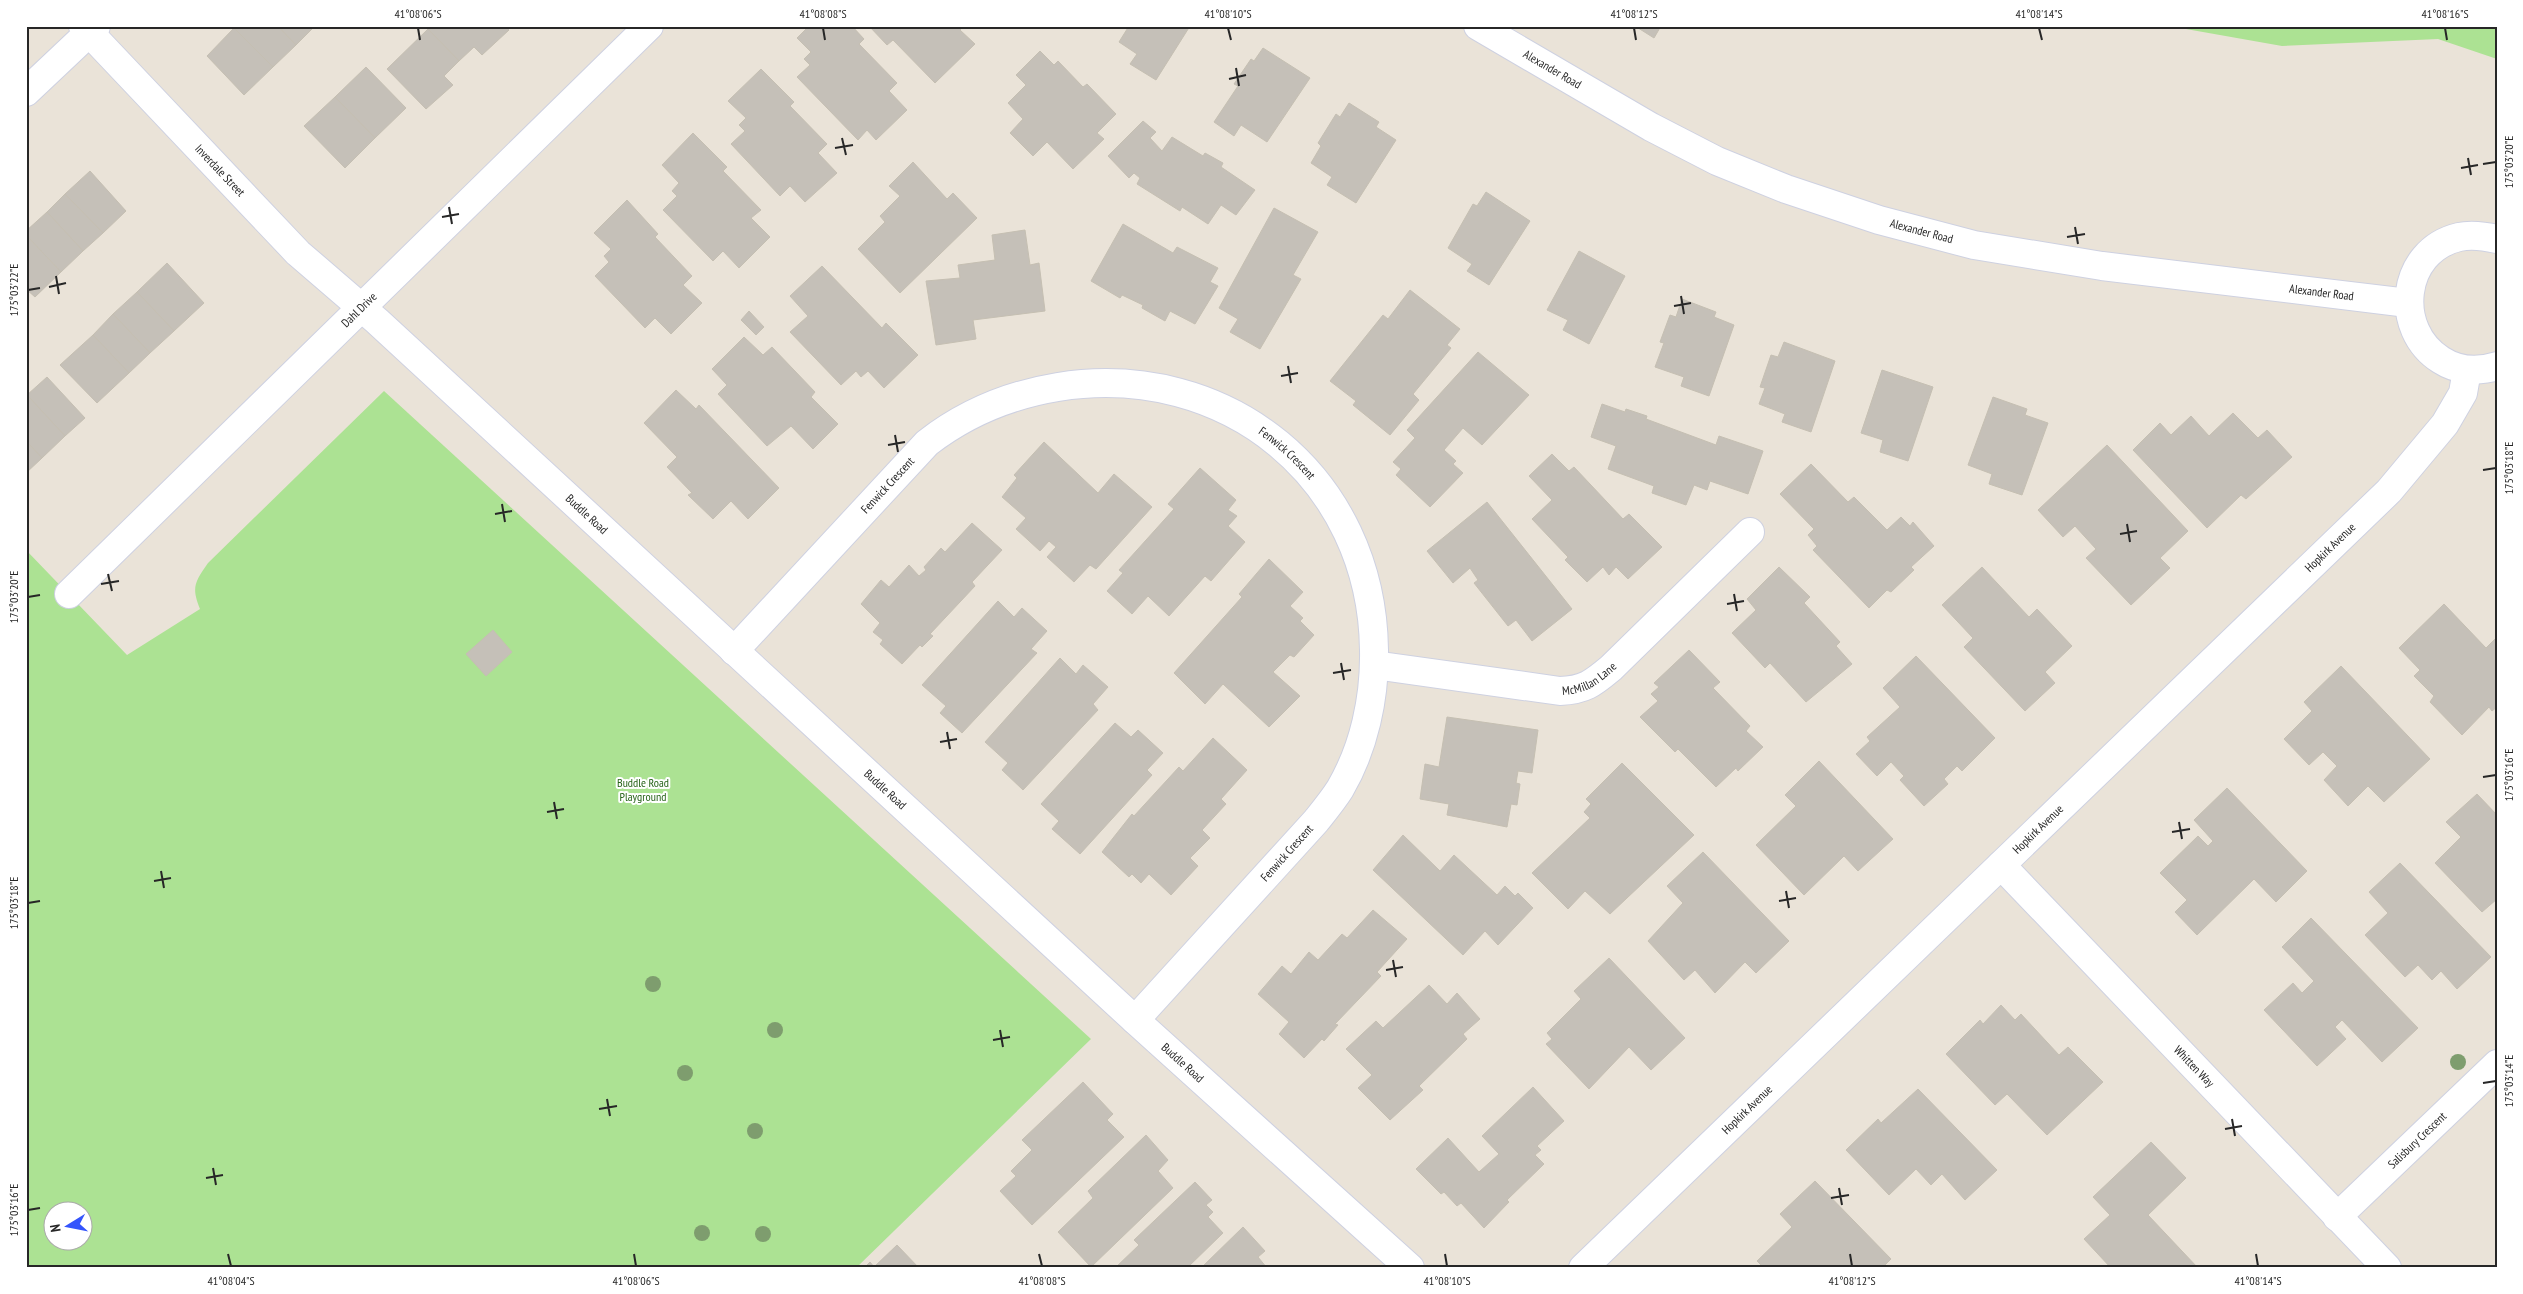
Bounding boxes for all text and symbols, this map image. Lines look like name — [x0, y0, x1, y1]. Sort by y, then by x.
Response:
text: 41°08'06"S — [394, 6, 442, 21]
text: 41°08'08"S — [799, 6, 847, 21]
text: 41°08'10"S — [1204, 6, 1252, 21]
text: 41°08'12"S — [1610, 6, 1658, 21]
text: 41°08'14"S — [2015, 6, 2063, 21]
text: 41°08'16"S — [2421, 6, 2469, 21]
street label: Alexander Road — [1521, 46, 1584, 92]
text: 175°03'20"E — [2501, 136, 2516, 188]
street label: Inverdale Street — [192, 141, 249, 200]
street label: Alexander Road — [1888, 215, 1955, 246]
text: 175°03'22"E — [6, 264, 21, 316]
street label: Alexander Road — [2288, 281, 2355, 303]
street label: Dahl Drive — [338, 289, 380, 330]
street label: Fenwick Crescent — [1256, 423, 1319, 483]
text: 175°03'18"E — [2501, 442, 2516, 494]
street label: Fenwick Crescent — [858, 453, 918, 516]
street label: Buddle Road — [563, 491, 611, 537]
street label: Hopkirk Avenue — [2302, 519, 2358, 575]
text: 175°03'20"E — [6, 571, 21, 623]
street label: McMillan Lane — [1561, 659, 1619, 698]
text: 175°03'16"E — [2501, 749, 2516, 801]
street label: Buddle Road — [861, 766, 910, 812]
park label: Buddle Road Playground — [617, 775, 669, 804]
street label: Hopkirk Avenue — [2009, 801, 2066, 857]
street label: Fenwick Crescent — [1257, 821, 1317, 884]
text: 175°03'18"E — [6, 877, 21, 929]
street label: Buddle Road — [1159, 1039, 1207, 1086]
street label: Whitten Way — [2171, 1042, 2218, 1090]
text: 175°03'14"E — [2501, 1055, 2516, 1107]
street label: Hopkirk Avenue — [1718, 1082, 1775, 1137]
street label: Salisbury Crescent — [2385, 1108, 2450, 1171]
text: 175°03'16"E — [6, 1184, 21, 1236]
north arrow — [42, 1202, 92, 1252]
text: N — [46, 1223, 65, 1234]
text: 41°08'04"S — [207, 1273, 255, 1288]
text: 41°08'06"S — [612, 1273, 660, 1288]
text: 41°08'08"S — [1018, 1273, 1066, 1288]
text: 41°08'10"S — [1423, 1273, 1471, 1288]
text: 41°08'12"S — [1828, 1273, 1876, 1288]
text: 41°08'14"S — [2234, 1273, 2282, 1288]

